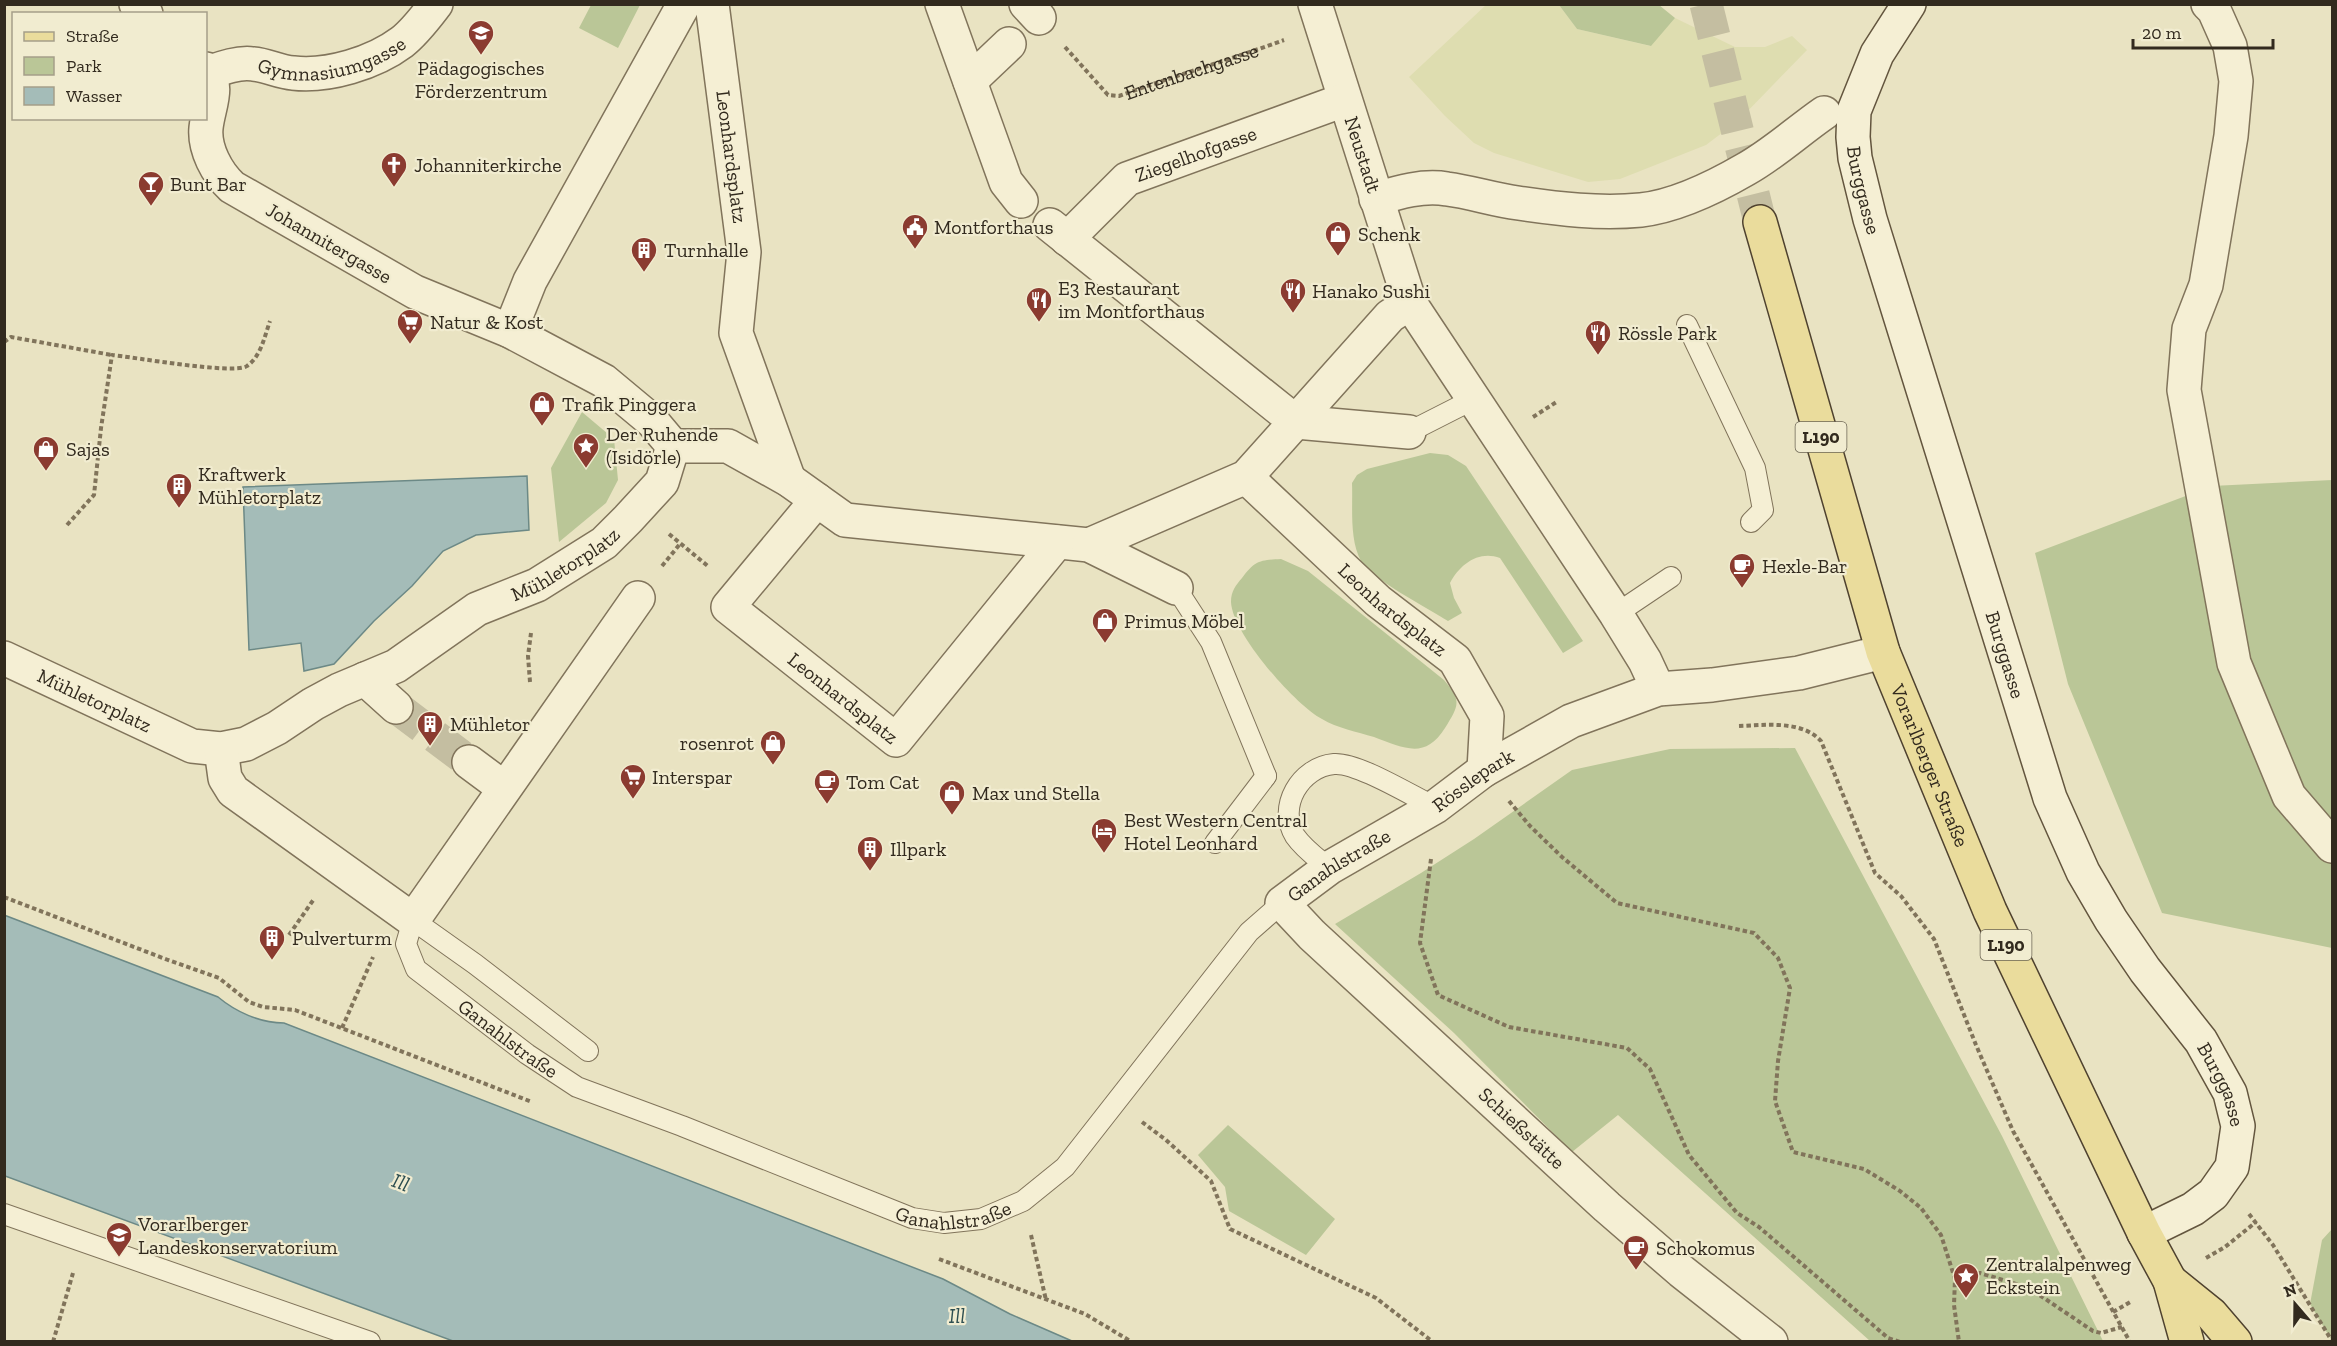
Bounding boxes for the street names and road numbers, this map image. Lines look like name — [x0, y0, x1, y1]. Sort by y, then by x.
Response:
street label: Gymnasiumgasse — [255, 31, 410, 86]
street label: Entenbachgasse — [1121, 38, 1262, 105]
street label: Leonhardsplatz — [711, 89, 752, 225]
street label: Neustadt — [1339, 113, 1386, 197]
street label: Ziegelhofgasse — [1132, 121, 1260, 187]
street label: Burggasse — [1842, 145, 1886, 237]
street label: Johannitergasse — [262, 197, 396, 289]
road number: L190 — [1796, 422, 1846, 452]
street label: Mühletorplatz — [507, 522, 625, 606]
street label: Leonhardsplatz — [1333, 558, 1452, 661]
street label: Burggasse — [1981, 608, 2030, 701]
street label: Leonhardsplatz — [783, 647, 903, 749]
street label: Mühletorplatz — [34, 663, 155, 737]
street label: Vorarlberger Straße — [1885, 680, 1974, 850]
street label: Rösslepark — [1427, 743, 1518, 817]
street label: Ganahlstraße — [1282, 823, 1395, 907]
road number: L190 — [1980, 930, 2032, 960]
street label: Ganahlstraße — [454, 994, 562, 1083]
street label: Burggasse — [2192, 1038, 2250, 1129]
street label: Schießstätte — [1474, 1082, 1570, 1174]
street label: Ganahlstraße — [892, 1196, 1015, 1235]

